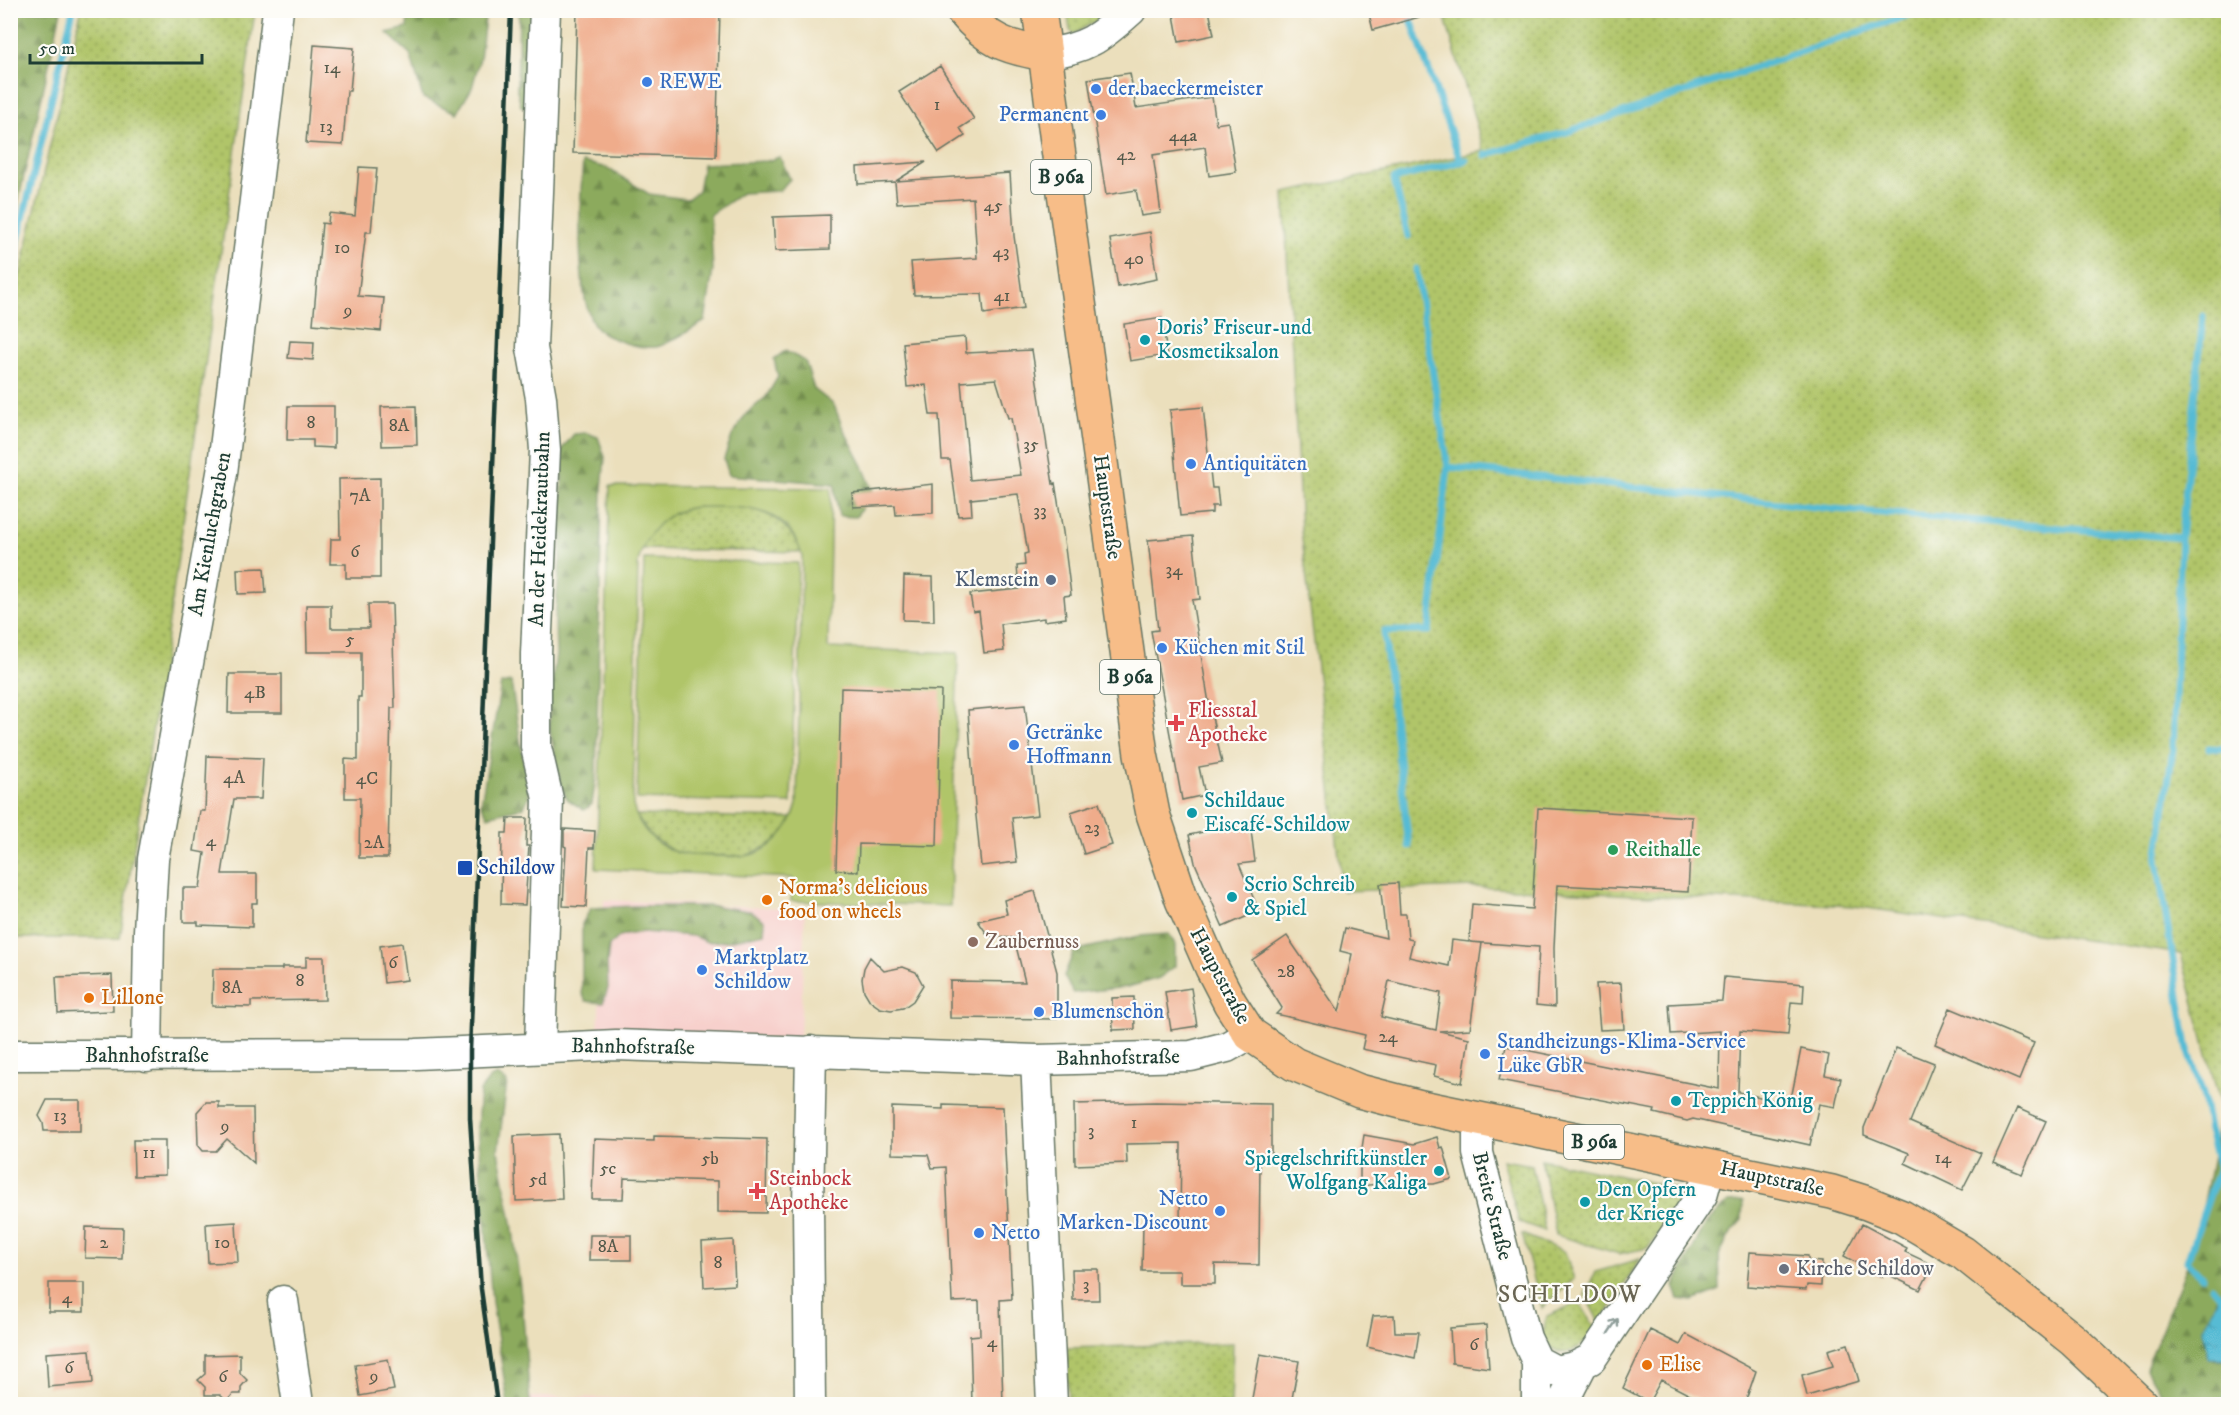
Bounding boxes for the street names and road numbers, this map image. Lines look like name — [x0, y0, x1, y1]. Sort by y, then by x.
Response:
road number: B 96a — [1031, 160, 1091, 194]
street label: An der Heidekrautbahn — [524, 431, 556, 627]
street label: Am Kienluchgraben — [183, 450, 237, 618]
street label: Hauptstraße — [1087, 453, 1127, 562]
road number: B 96a — [1100, 660, 1160, 694]
street label: Hauptstraße — [1184, 923, 1256, 1029]
street label: Bahnhofstraße — [571, 1033, 695, 1061]
street label: Bahnhofstraße — [85, 1043, 209, 1069]
street label: Bahnhofstraße — [1056, 1044, 1180, 1072]
road number: B 96a — [1564, 1125, 1624, 1159]
street label: Breite Straße — [1466, 1149, 1518, 1263]
street label: Hauptstraße — [1718, 1155, 1827, 1203]

